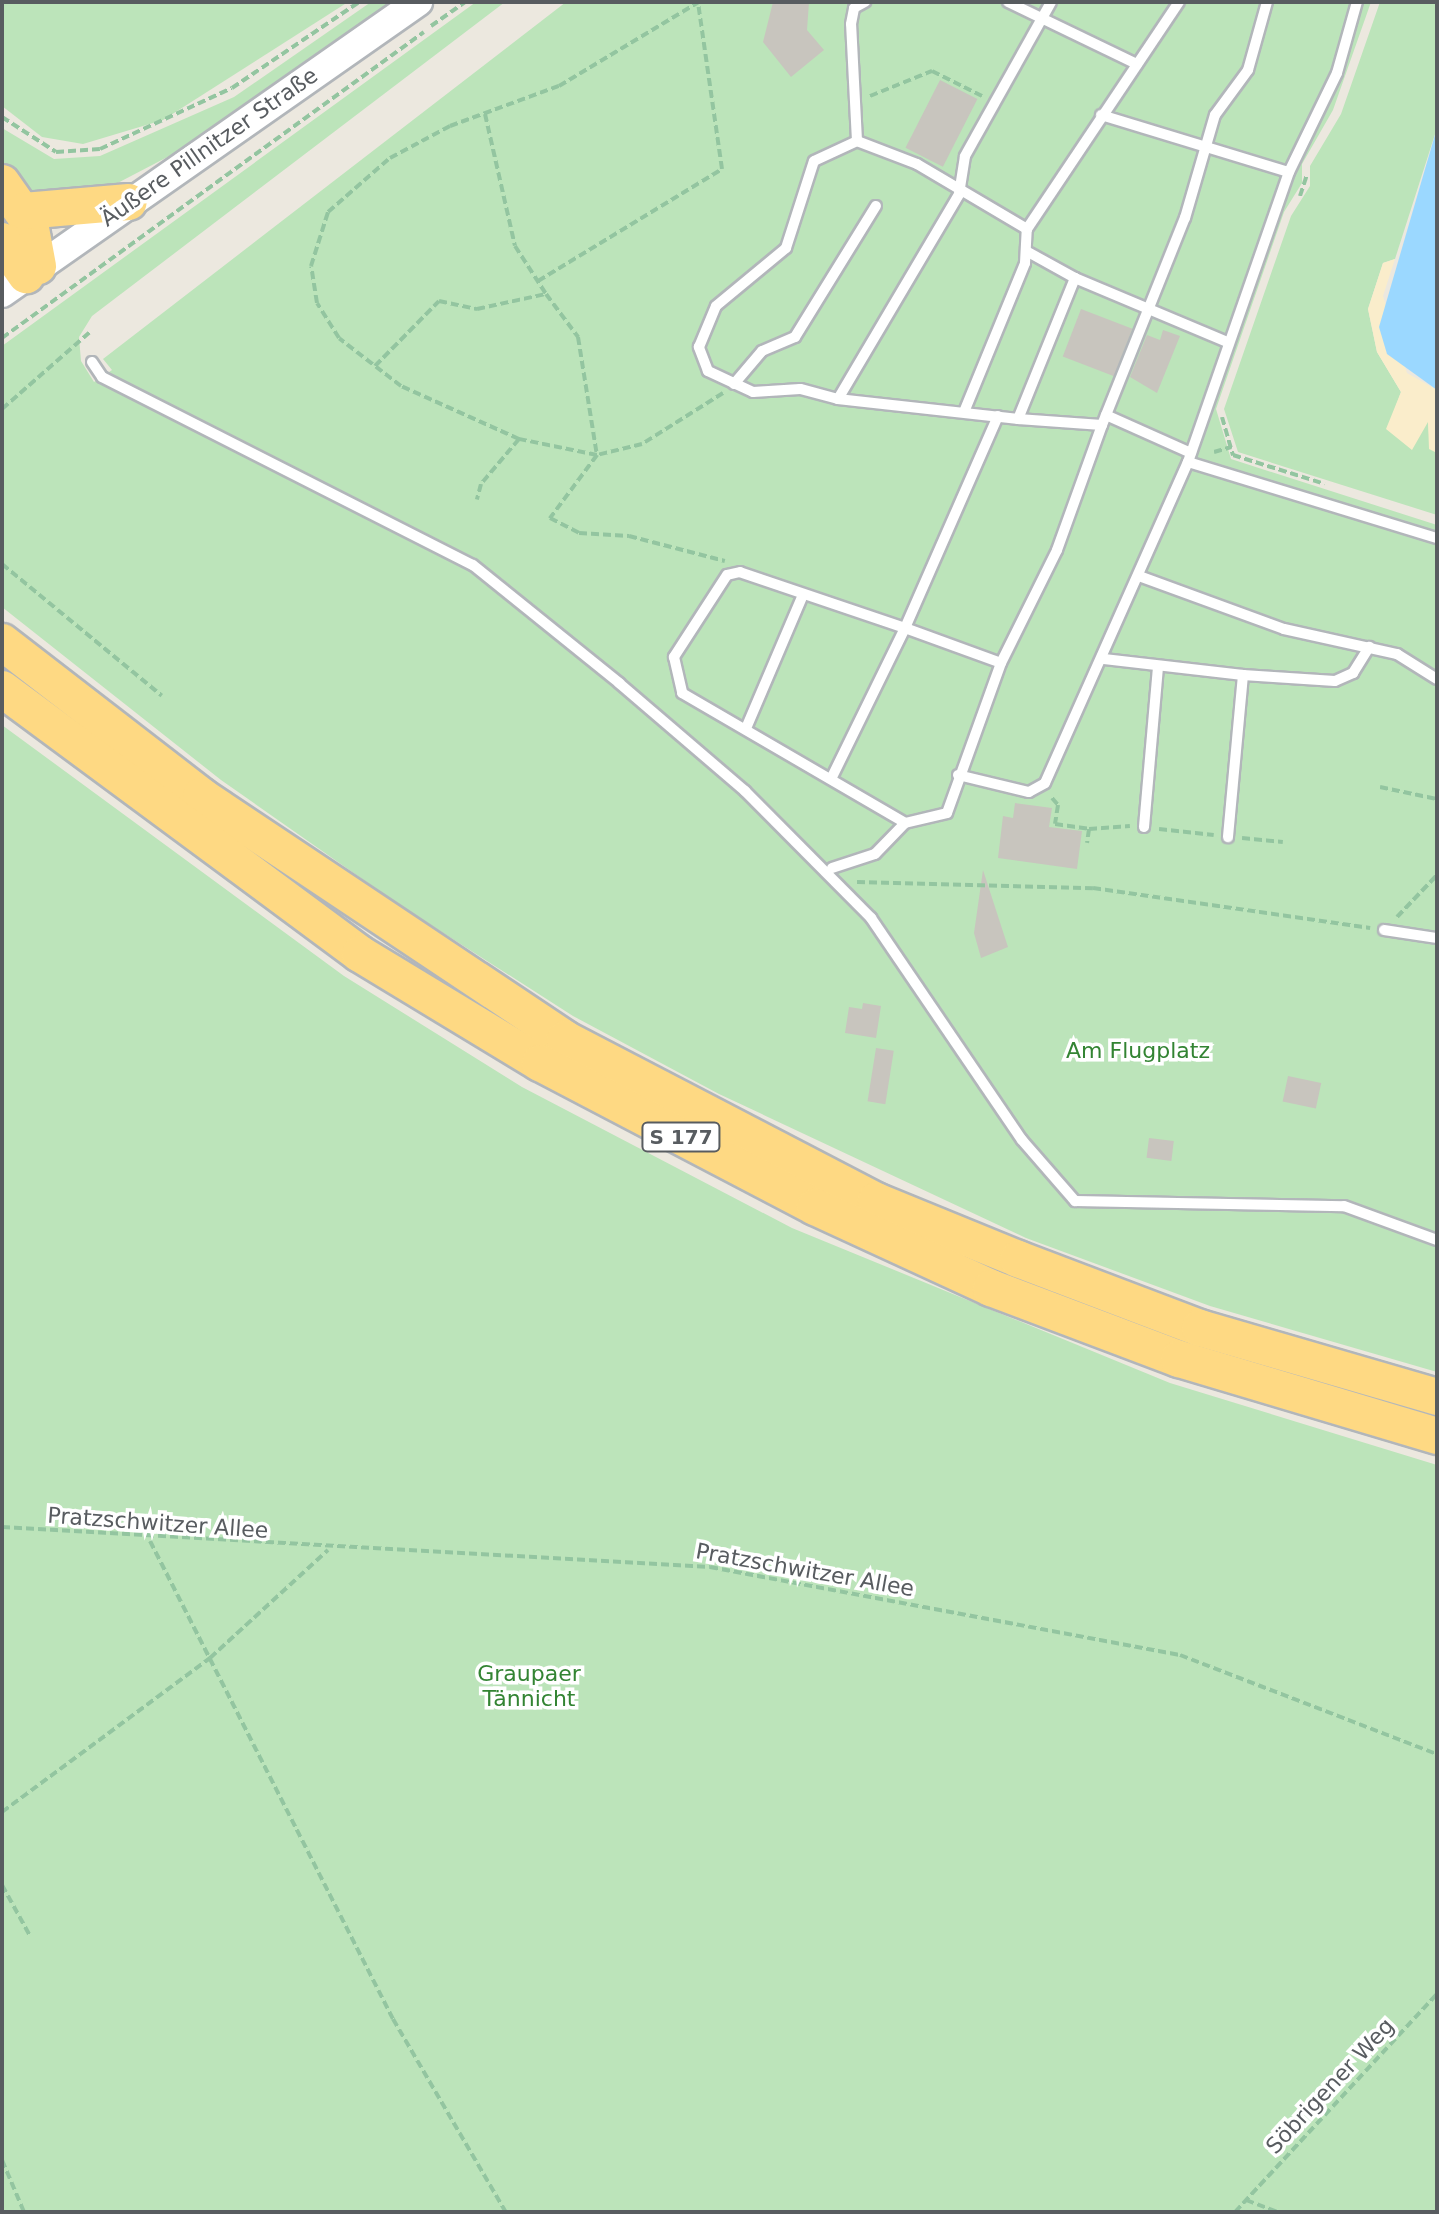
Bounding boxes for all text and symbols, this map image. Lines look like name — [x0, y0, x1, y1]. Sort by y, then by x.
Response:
street label: Äußere Pillnitzer Straße — [95, 62, 323, 232]
park label: Am Flugplatz — [1066, 1038, 1210, 1064]
road number: S 177 — [641, 1121, 721, 1153]
street label: Pratzschwitzer Allee — [47, 1502, 269, 1544]
street label: Pratzschwitzer Allee — [694, 1538, 916, 1602]
park label: Graupaer Tännicht — [477, 1660, 581, 1712]
street label: Söbrigener Weg — [1260, 2013, 1400, 2159]

